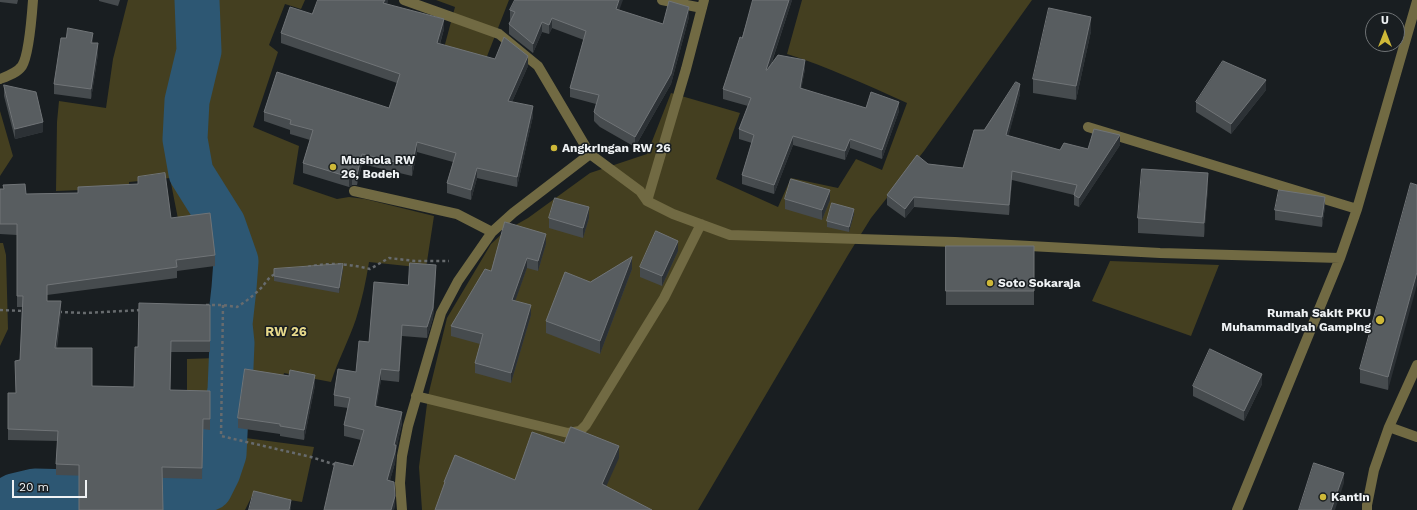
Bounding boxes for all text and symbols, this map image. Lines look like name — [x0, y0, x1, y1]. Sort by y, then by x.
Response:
north arrow — [1365, 12, 1405, 52]
text: U — [1381, 14, 1389, 27]
place label: Angkringan RW 26 — [562, 141, 671, 155]
marker: Angkringan RW 26 — [549, 143, 559, 153]
place label: Mushola RW 26, Bodeh — [341, 153, 415, 181]
marker: Mushola RW 26, Bodeh — [328, 162, 338, 172]
place label: Soto Sokaraja — [998, 276, 1081, 290]
marker: Soto Sokaraja — [985, 278, 995, 288]
place label: Rumah Sakit PKU Muhammadiyah Gamping — [1221, 306, 1371, 334]
marker: Rumah Sakit PKU Muhammadiyah Gamping — [1374, 314, 1386, 326]
district label: RW 26 — [265, 324, 307, 340]
scale bar — [14, 472, 89, 498]
text: 20 m — [19, 480, 49, 494]
place label: Kantin — [1331, 490, 1370, 504]
marker: Kantin — [1318, 492, 1328, 502]

